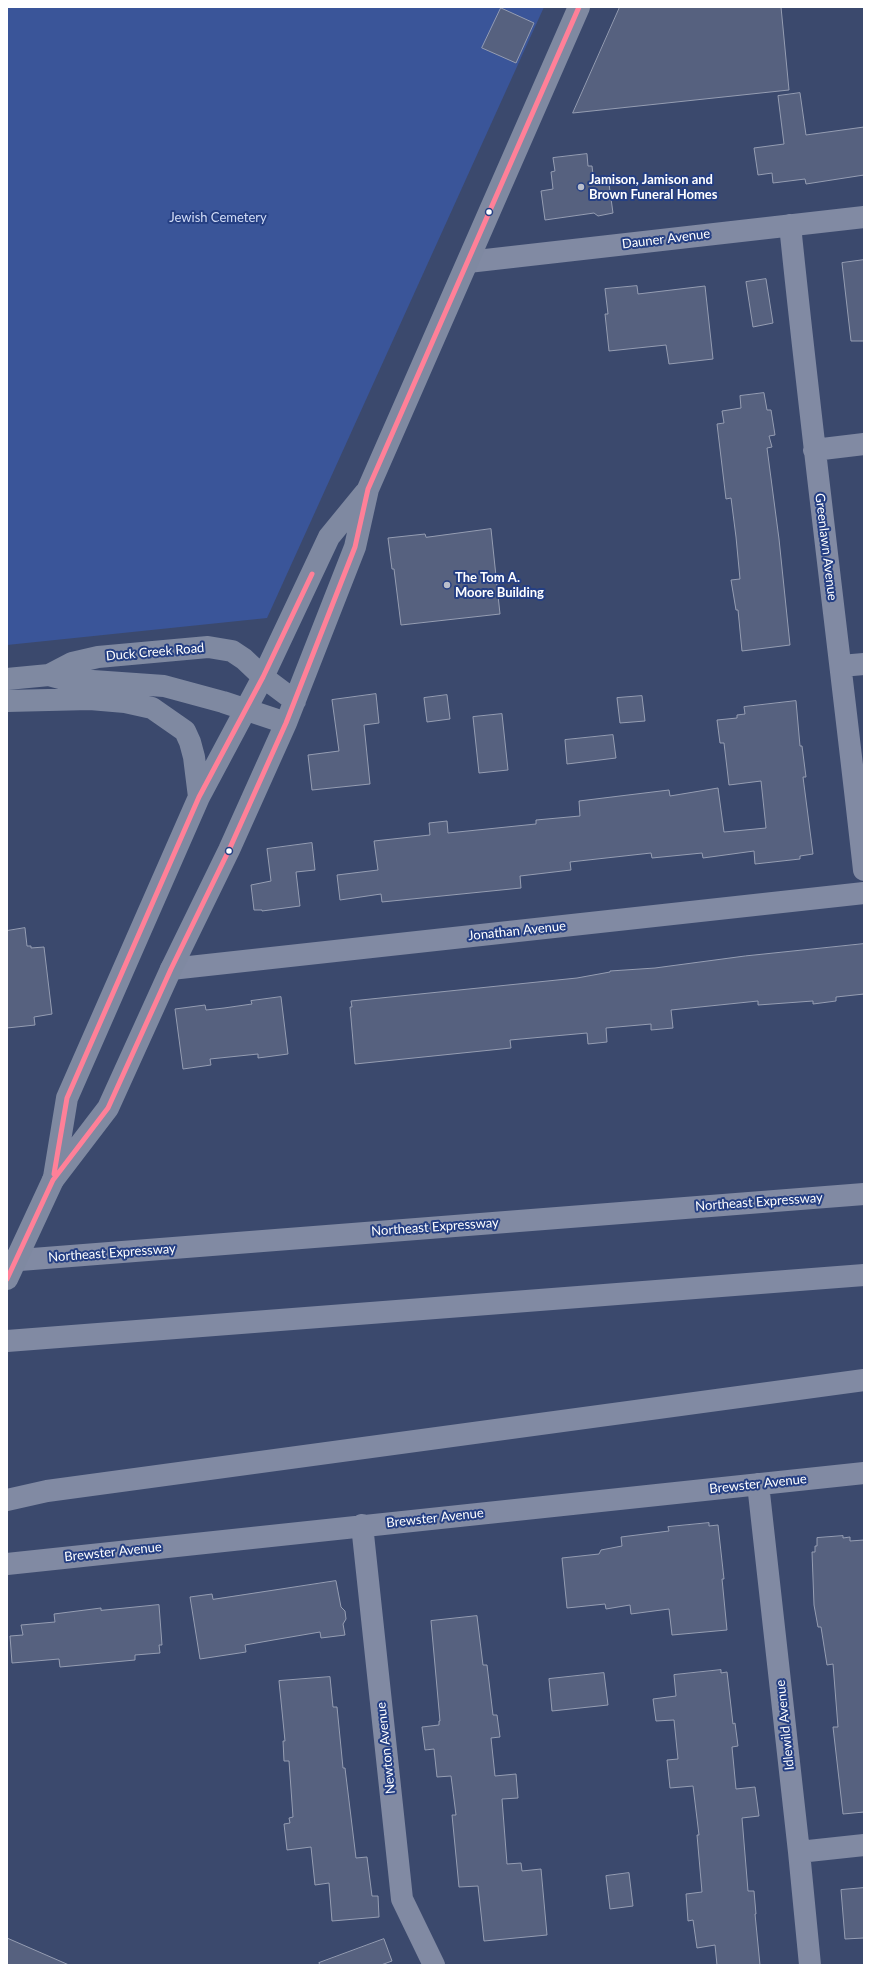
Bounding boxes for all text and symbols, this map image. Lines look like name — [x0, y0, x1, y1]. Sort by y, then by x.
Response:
place label: Jamison, Jamison and Brown Funeral Homes — [589, 172, 717, 203]
marker: Jamison, Jamison and Brown Funeral Homes — [576, 182, 586, 192]
unlabelled marker — [484, 207, 494, 217]
park label: Jewish Cemetery — [169, 210, 267, 226]
street label: Dauner Avenue — [621, 226, 711, 252]
street label: Greenlawn Avenue — [812, 492, 840, 602]
place label: The Tom A. Moore Building — [455, 570, 544, 601]
marker: The Tom A. Moore Building — [442, 580, 452, 590]
street label: Duck Creek Road — [105, 640, 205, 664]
unlabelled marker — [224, 846, 234, 856]
street label: Jonathan Avenue — [467, 918, 567, 944]
street label: Northeast Expressway — [695, 1190, 823, 1214]
street label: Northeast Expressway — [371, 1215, 499, 1239]
street label: Northeast Expressway — [48, 1241, 176, 1265]
street label: Brewster Avenue — [709, 1471, 807, 1497]
street label: Brewster Avenue — [386, 1505, 484, 1531]
street label: Brewster Avenue — [64, 1539, 162, 1565]
street label: Idlewild Avenue — [773, 1679, 797, 1771]
street label: Newton Avenue — [373, 1701, 399, 1795]

